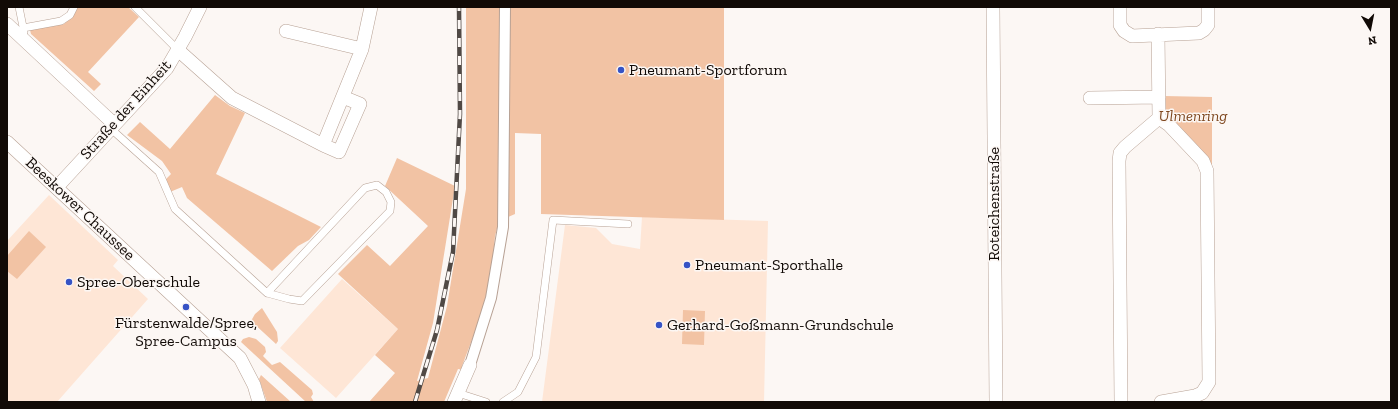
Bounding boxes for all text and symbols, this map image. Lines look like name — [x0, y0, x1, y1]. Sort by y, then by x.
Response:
north arrow — [1350, 8, 1390, 48]
text: N — [1367, 33, 1377, 47]
street label: Straße der Einheit — [76, 56, 176, 164]
place label: Pneumant-Sportforum — [629, 60, 787, 80]
marker: Pneumant-Sportforum — [616, 65, 626, 75]
park label: Ulmenring — [1158, 106, 1228, 126]
street label: Roteichenstraße — [984, 147, 1004, 261]
street label: Beeskower Chaussee — [21, 153, 139, 265]
place label: Pneumant-Sporthalle — [695, 255, 843, 275]
marker: Pneumant-Sporthalle — [682, 260, 692, 270]
place label: Spree-Oberschule — [77, 272, 200, 292]
marker: Spree-Oberschule — [64, 277, 74, 287]
marker: Fürstenwalde/Spree, Spree-Campus — [181, 302, 191, 312]
place label: Fürstenwalde/Spree, Spree-Campus — [115, 313, 257, 351]
place label: Gerhard-Goßmann-Grundschule — [667, 315, 893, 335]
marker: Gerhard-Goßmann-Grundschule — [654, 320, 664, 330]

